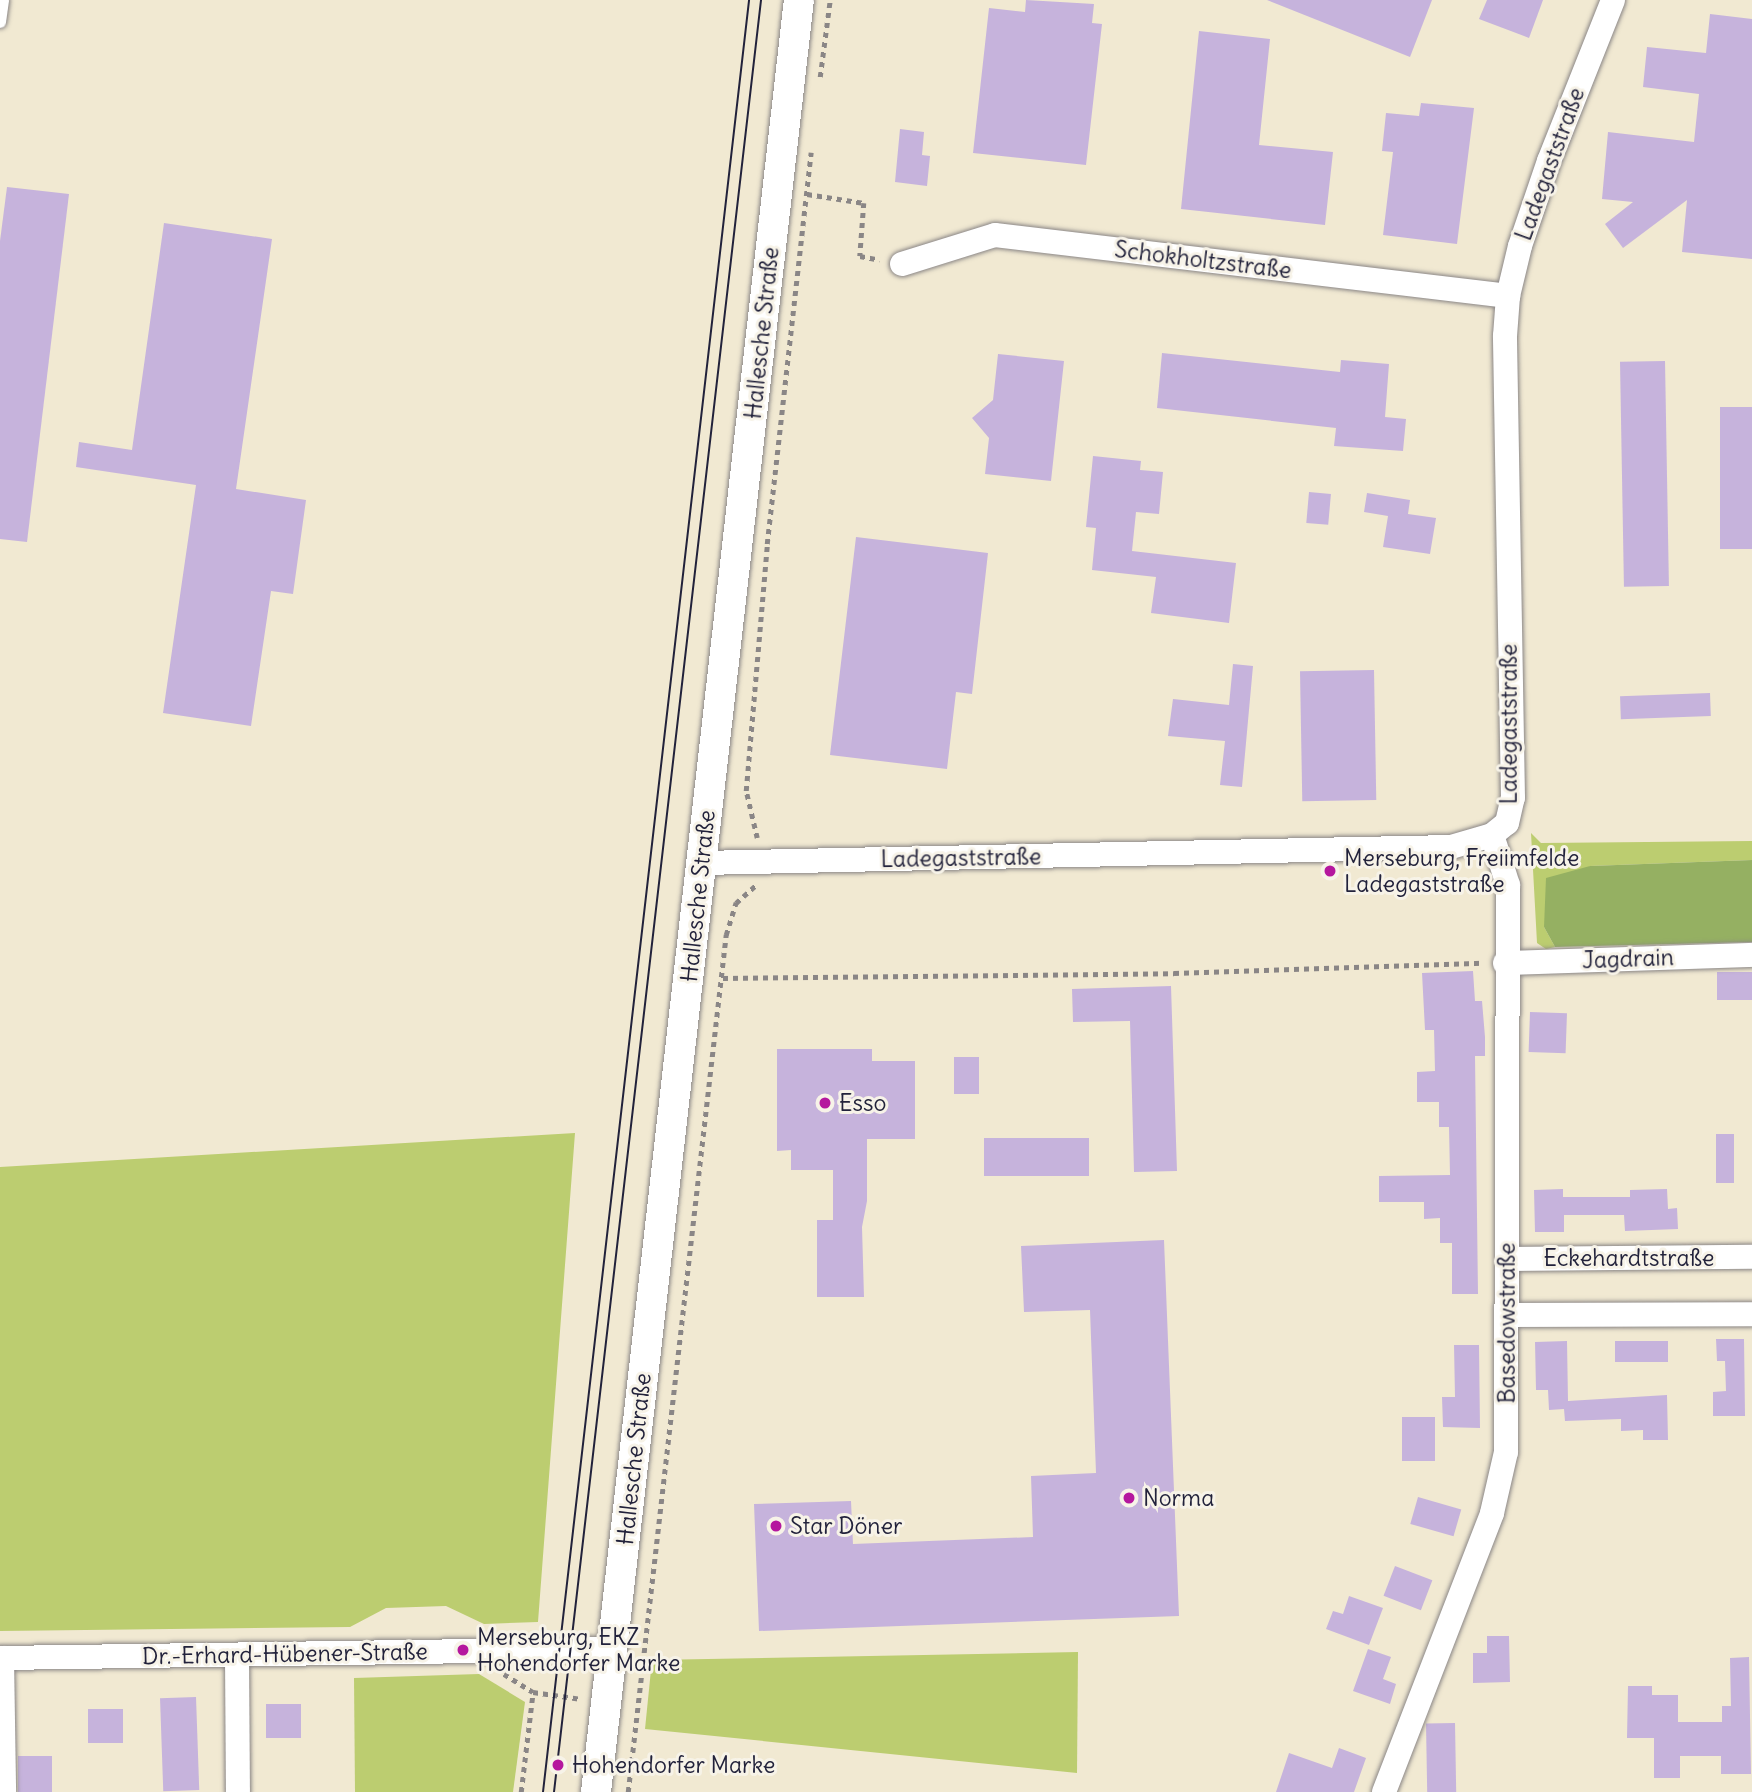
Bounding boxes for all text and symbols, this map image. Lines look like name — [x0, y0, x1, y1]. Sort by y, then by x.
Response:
street label: Ladegaststraße — [1510, 84, 1590, 244]
street label: Schokholtzstraße — [1113, 235, 1293, 285]
street label: Hallesche Straße — [739, 246, 785, 420]
street label: Ladegaststraße — [1495, 644, 1523, 804]
street label: Hallesche Straße — [675, 809, 721, 983]
street label: Ladegaststraße — [880, 843, 1042, 873]
place label: Merseburg, Freiimfelde Ladegaststraße — [1344, 844, 1579, 898]
marker: Merseburg, Freiimfelde Ladegaststraße — [1322, 863, 1338, 879]
street label: Jagdrain — [1582, 944, 1674, 974]
place label: Esso — [839, 1089, 886, 1117]
marker: Esso — [817, 1095, 833, 1111]
street label: Basedowstraße — [1493, 1243, 1521, 1403]
street label: Eckehardtstraße — [1544, 1244, 1714, 1272]
street label: Hallesche Straße — [611, 1372, 657, 1546]
place label: Norma — [1143, 1484, 1214, 1512]
marker: Norma — [1121, 1490, 1137, 1506]
place label: Star Döner — [790, 1512, 902, 1540]
marker: Star Döner — [768, 1518, 784, 1534]
place label: Merseburg, EKZ Hohendorfer Marke — [477, 1623, 680, 1677]
street label: Dr.-Erhard-Hübener-Straße — [142, 1638, 428, 1670]
marker: Merseburg, EKZ Hohendorfer Marke — [455, 1642, 471, 1658]
place label: Hohendorfer Marke — [572, 1751, 775, 1779]
marker: Hohendorfer Marke — [550, 1757, 566, 1773]

